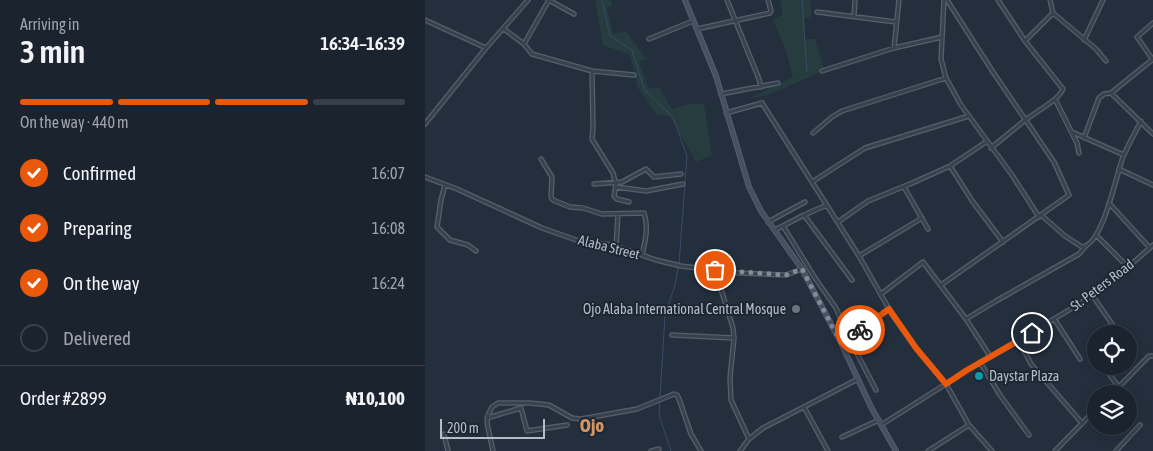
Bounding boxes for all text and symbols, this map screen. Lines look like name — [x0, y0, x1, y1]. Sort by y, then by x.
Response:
text: Arriving in — [20, 15, 80, 33]
text: 16:34–16:39 — [320, 32, 405, 54]
text: 3 min — [20, 33, 85, 70]
text: On the way · 440 m — [20, 113, 129, 131]
icon: check — [20, 159, 48, 187]
text: Confirmed — [63, 162, 136, 184]
text: 16:07 — [372, 164, 405, 182]
icon: check — [20, 214, 48, 242]
text: Preparing — [63, 217, 132, 239]
text: 16:08 — [372, 219, 405, 237]
street label: Alaba Street — [577, 232, 641, 262]
pin — [694, 249, 736, 291]
icon: bag — [701, 256, 729, 284]
street label: St. Peters Road — [1067, 256, 1137, 314]
icon: check — [20, 269, 48, 297]
text: On the way — [63, 272, 140, 294]
text: 16:24 — [372, 274, 405, 292]
place label: Ojo Alaba International Central Mosque — [583, 301, 786, 317]
marker: Ojo Alaba International Central Mosque — [790, 303, 802, 315]
courier — [835, 305, 885, 355]
pin — [1011, 312, 1053, 354]
icon: bike — [846, 316, 874, 344]
icon: home — [1018, 319, 1046, 347]
map controls — [1087, 325, 1137, 435]
button: locate — [1087, 325, 1137, 375]
text: Delivered — [63, 327, 131, 349]
place label: Daystar Plaza — [989, 368, 1059, 384]
marker: Daystar Plaza — [973, 370, 985, 382]
button: layers — [1087, 385, 1137, 435]
text: Order #2899 — [20, 387, 107, 409]
text: ₦10,100 — [346, 387, 405, 409]
district label: Ojo — [580, 414, 604, 436]
scale bar — [440, 416, 545, 439]
text: 200 m — [447, 420, 479, 436]

